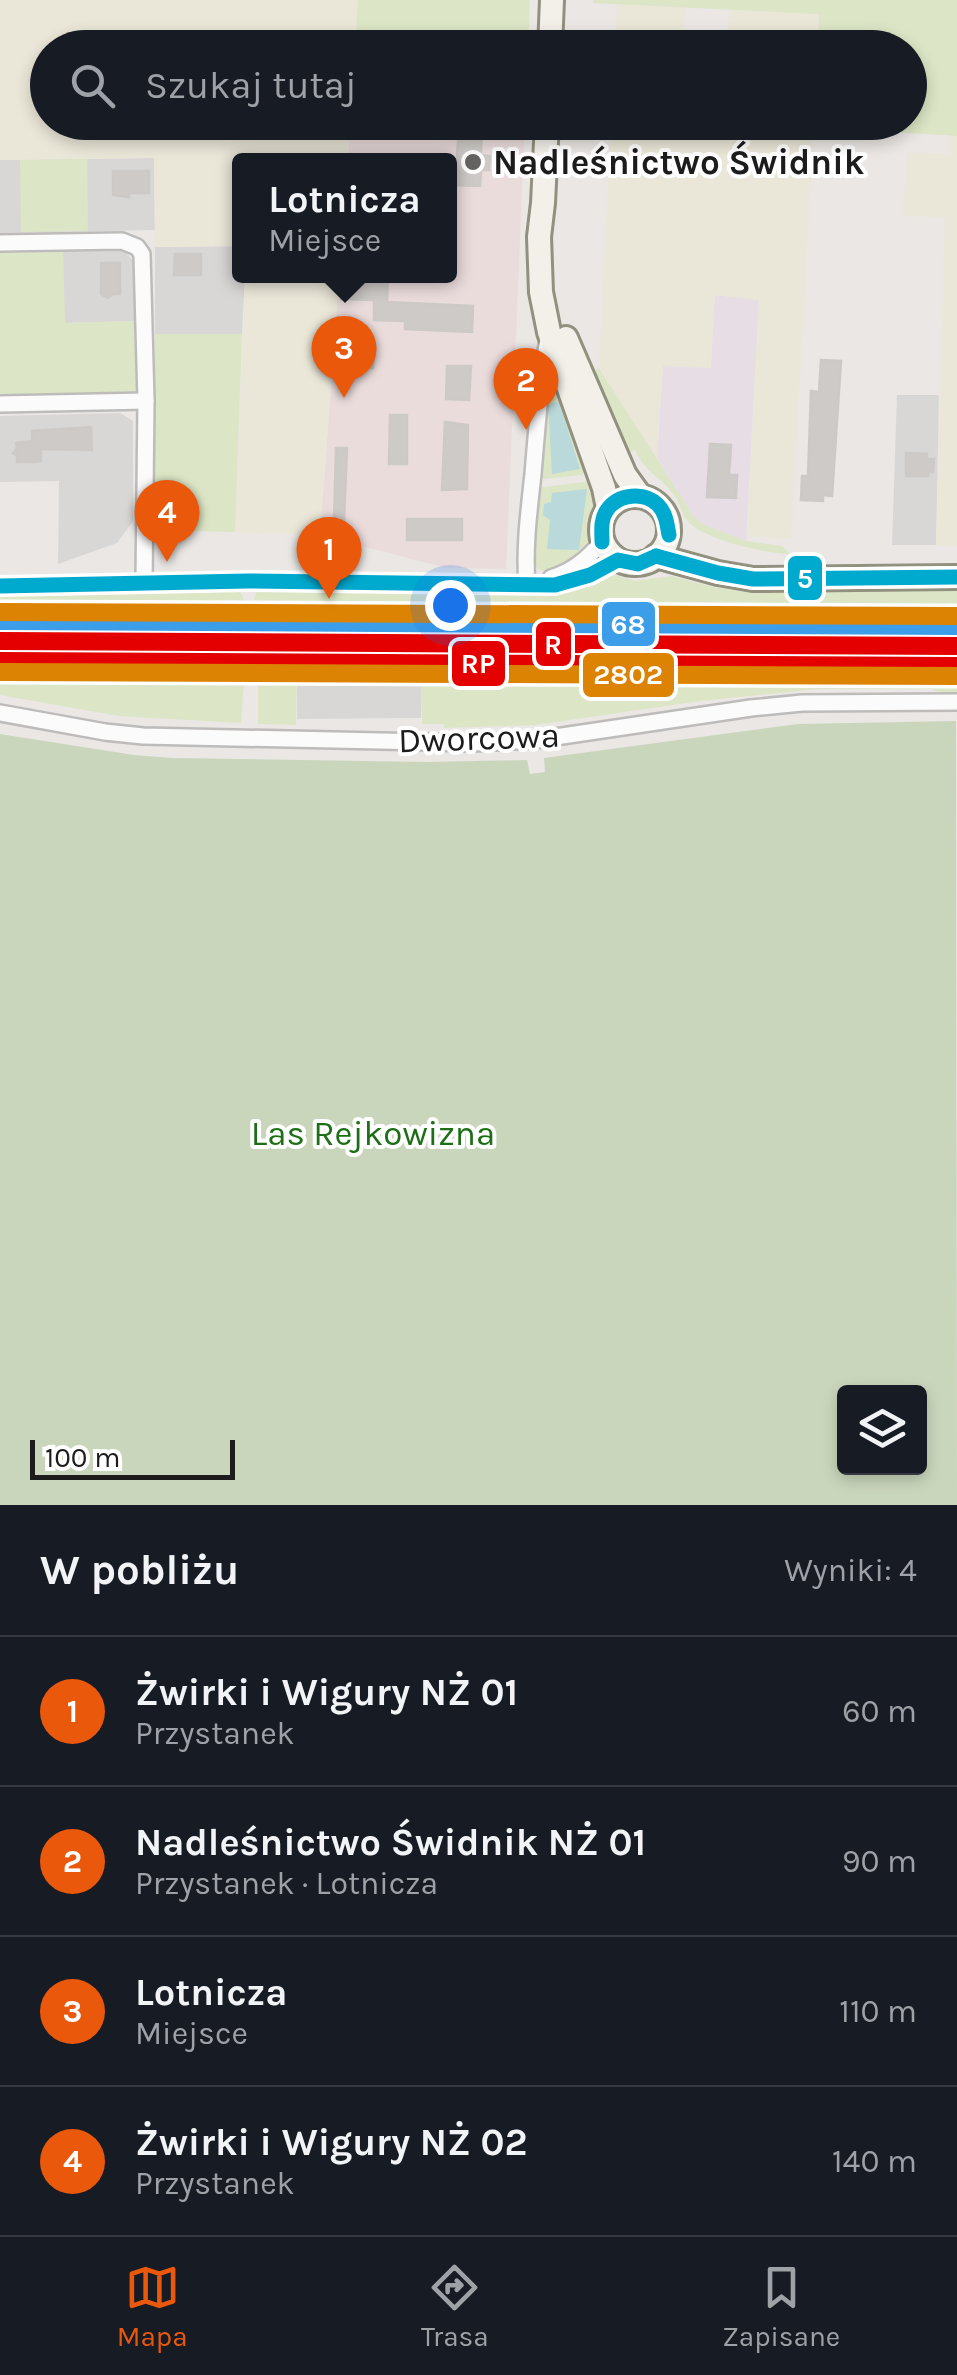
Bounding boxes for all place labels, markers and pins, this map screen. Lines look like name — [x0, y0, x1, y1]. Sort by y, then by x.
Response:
place label: Nadleśnictwo Świdnik — [493, 140, 865, 183]
marker: Nadleśnictwo Świdnik — [462, 151, 484, 173]
pin: 3 — [312, 316, 376, 398]
pin: 2 — [494, 348, 558, 430]
pin: 4 — [134, 480, 200, 562]
pin: 1 — [296, 516, 362, 599]

